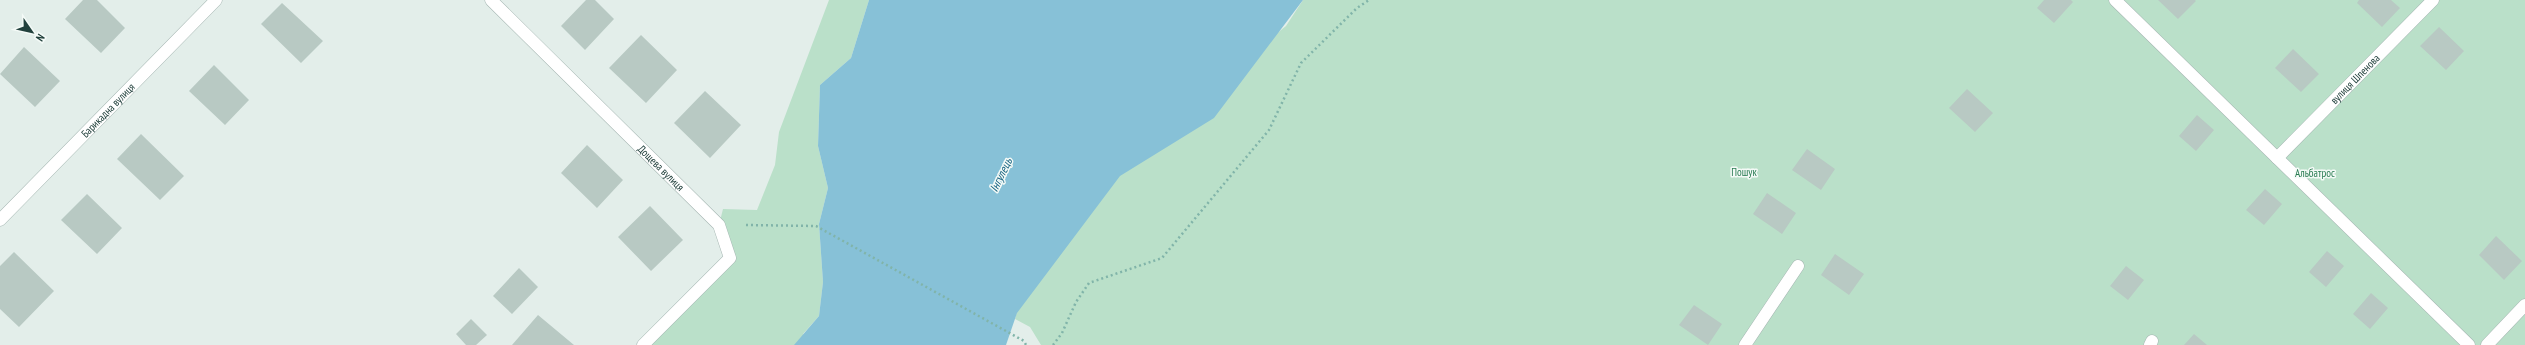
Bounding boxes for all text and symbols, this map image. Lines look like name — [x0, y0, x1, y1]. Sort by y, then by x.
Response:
north arrow — [12, 12, 52, 52]
text: N — [33, 31, 48, 44]
street label: вулиця Шпенова — [2327, 51, 2383, 107]
street label: Барикадна вулиця — [78, 80, 138, 140]
street label: Дощева вулиця — [635, 142, 687, 194]
water label: Інгулець — [986, 155, 1015, 194]
park label: Пошук — [1731, 165, 1757, 179]
park label: Альбатрос — [2295, 166, 2335, 180]

